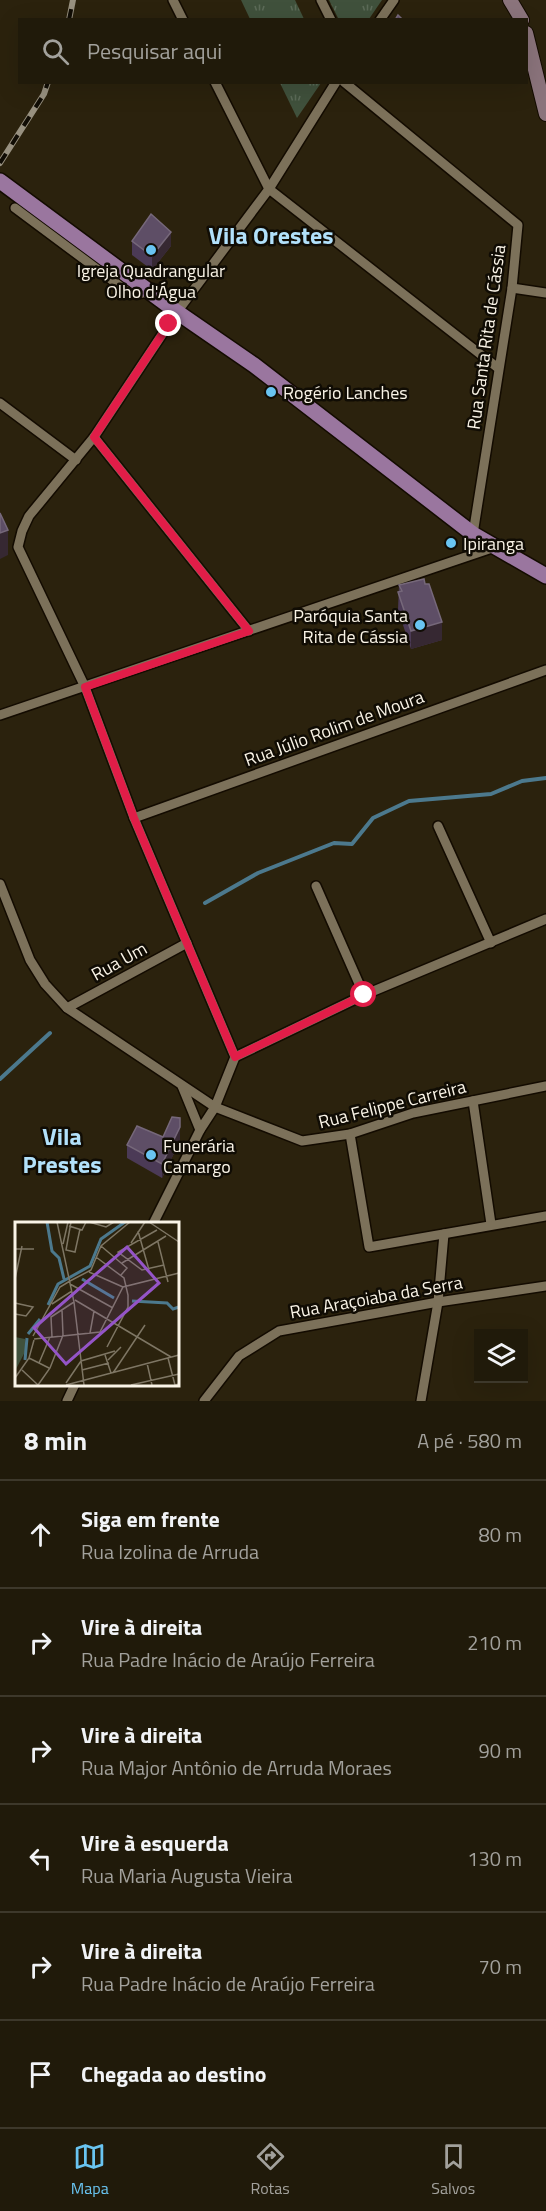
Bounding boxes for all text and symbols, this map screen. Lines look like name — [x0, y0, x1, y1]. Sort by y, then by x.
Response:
search box — [18, 18, 528, 84]
text: Pesquisar aqui — [87, 34, 222, 68]
icon: search — [39, 35, 72, 68]
district label: Vila Orestes — [208, 217, 334, 253]
marker: Igreja Quadrangular Olho d'Água — [144, 243, 158, 257]
street label: Rua Santa Rita de Cássia — [460, 243, 512, 431]
place label: Igreja Quadrangular Olho d'Água — [77, 257, 225, 305]
route end — [155, 310, 181, 336]
place label: Rogério Lanches — [283, 379, 408, 406]
marker: Rogério Lanches — [264, 385, 278, 399]
place label: Ipiranga — [463, 530, 524, 557]
marker: Ipiranga — [444, 536, 458, 550]
place label: Paróquia Santa Rita de Cássia — [293, 602, 408, 650]
marker: Paróquia Santa Rita de Cássia — [413, 618, 427, 632]
street label: Rua Júlio Rolim de Moura — [240, 683, 428, 773]
street label: Rua Um — [86, 935, 152, 987]
route start — [350, 981, 376, 1007]
street label: Rua Felippe Carreira — [315, 1073, 469, 1135]
district label: Vila Prestes — [23, 1118, 101, 1182]
place label: Funerária Camargo — [163, 1132, 235, 1180]
marker: Funerária Camargo — [144, 1148, 158, 1162]
inset map — [15, 1222, 178, 1386]
street label: Rua Araçoiaba da Serra — [287, 1269, 465, 1325]
map controls — [474, 1329, 528, 1383]
button: layers — [474, 1329, 528, 1383]
text: 8 min — [24, 1421, 87, 1460]
text: A pé · 580 m — [417, 1425, 522, 1456]
text: Siga em frente — [81, 1502, 220, 1536]
icon: ahead — [24, 1518, 57, 1551]
text: 80 m — [478, 1519, 522, 1550]
text: Rua Izolina de Arruda — [81, 1536, 259, 1567]
text: Vire à direita — [81, 1610, 202, 1644]
icon: right — [24, 1626, 57, 1659]
text: 210 m — [467, 1627, 522, 1658]
text: Rua Padre Inácio de Araújo Ferreira — [81, 1644, 375, 1675]
text: Vire à direita — [81, 1718, 202, 1752]
icon: right — [24, 1734, 57, 1767]
text: 90 m — [478, 1735, 522, 1766]
text: Rua Major Antônio de Arruda Moraes — [81, 1752, 392, 1783]
text: Vire à esquerda — [81, 1826, 229, 1860]
icon: left — [24, 1842, 57, 1875]
text: 130 m — [467, 1843, 522, 1874]
text: Rua Maria Augusta Vieira — [81, 1860, 292, 1891]
text: Vire à direita — [81, 1934, 202, 1968]
icon: right — [24, 1950, 57, 1983]
text: 70 m — [478, 1951, 522, 1982]
text: Rua Padre Inácio de Araújo Ferreira — [81, 1968, 375, 1999]
text: Chegada ao destino — [81, 2057, 267, 2091]
icon: arrive — [24, 2058, 57, 2091]
tab: Mapa — [71, 2140, 109, 2200]
tab: Rotas — [250, 2140, 290, 2200]
tab: Salvos — [431, 2140, 475, 2200]

